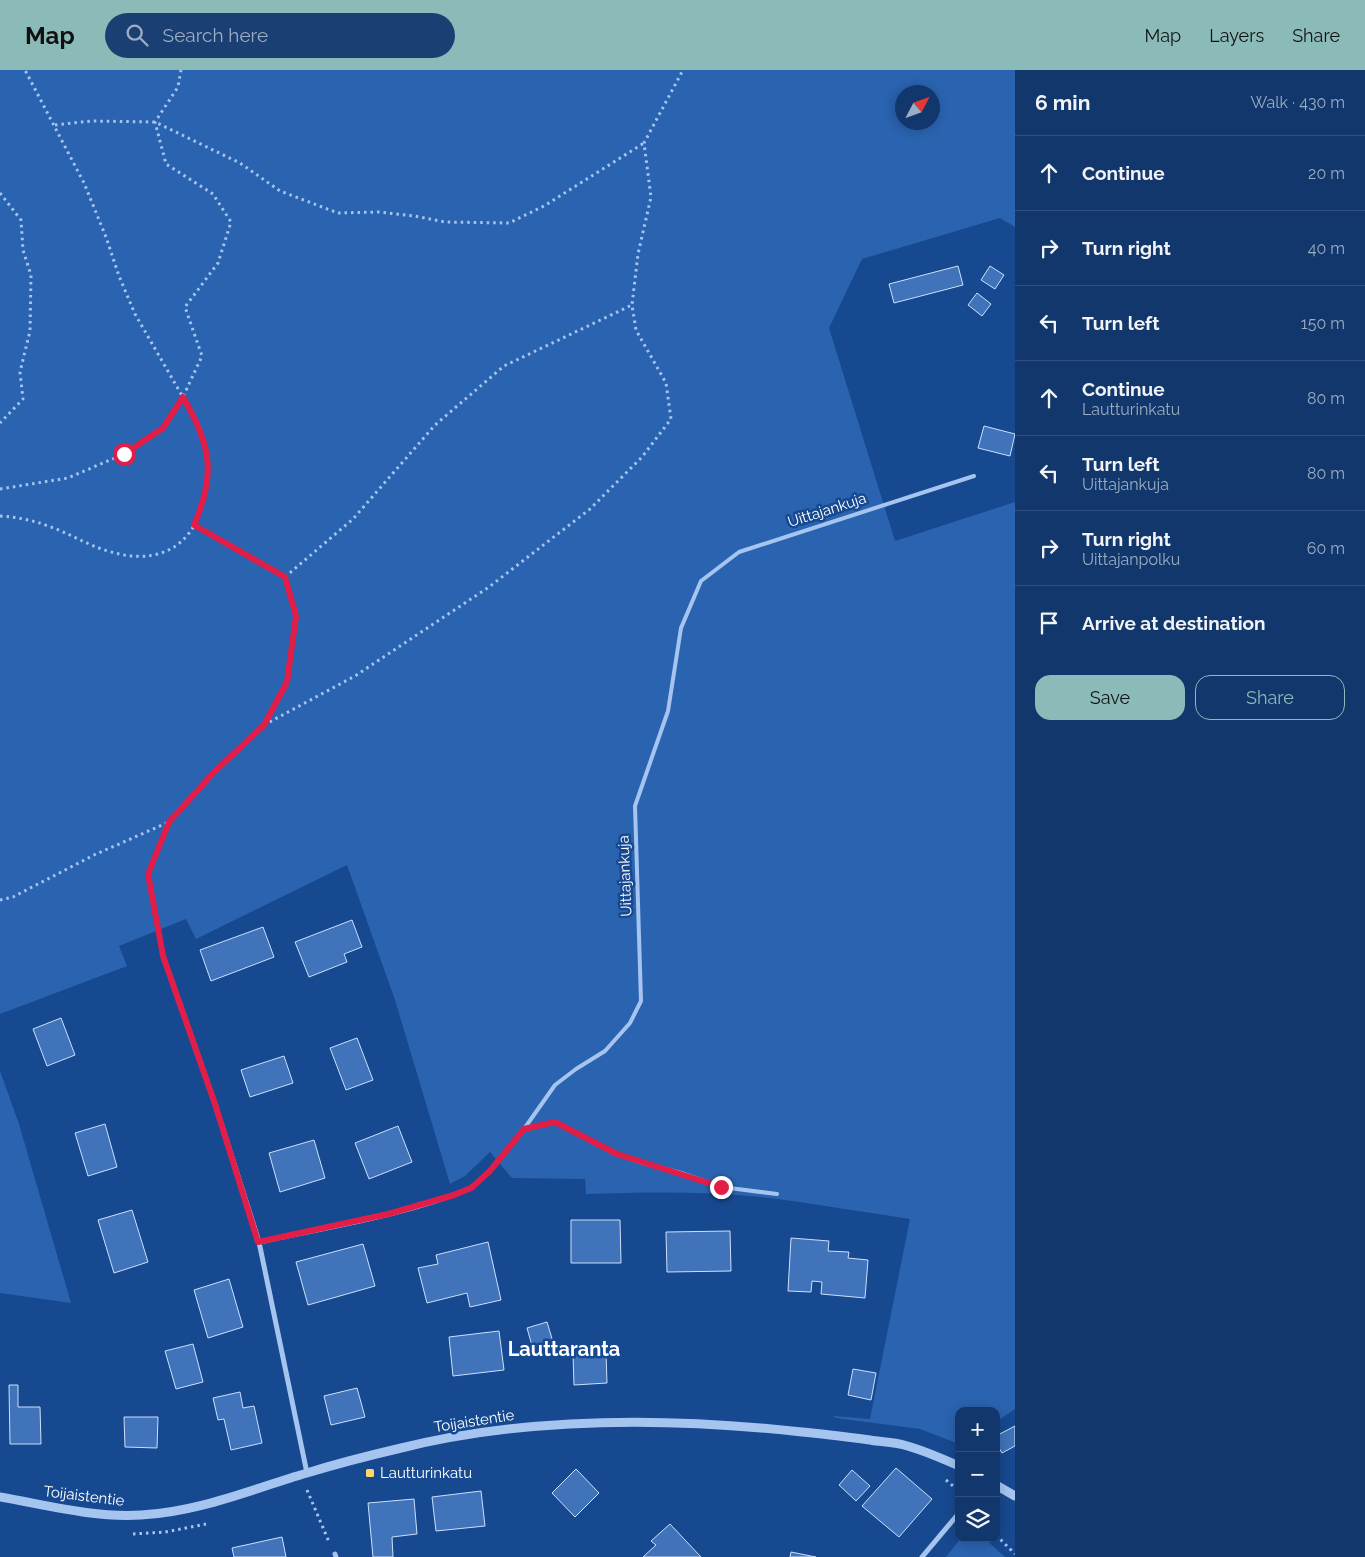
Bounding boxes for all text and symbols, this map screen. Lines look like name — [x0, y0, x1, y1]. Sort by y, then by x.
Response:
search box — [105, 13, 455, 58]
text: Map — [25, 21, 75, 50]
icon: search — [123, 21, 151, 49]
text: Search here — [163, 24, 268, 46]
text: Map — [1145, 25, 1181, 46]
text: Layers — [1209, 25, 1264, 46]
text: Share — [1292, 25, 1340, 46]
north arrow — [895, 85, 940, 130]
text: 6 min — [1035, 90, 1090, 115]
text: Walk · 430 m — [1251, 93, 1345, 112]
icon: ahead — [1035, 159, 1063, 187]
text: Continue — [1082, 162, 1165, 184]
text: 20 m — [1308, 164, 1345, 183]
icon: right — [1035, 234, 1063, 262]
text: Turn right — [1082, 237, 1171, 259]
text: 40 m — [1308, 239, 1345, 258]
icon: left — [1035, 309, 1063, 337]
text: Turn left — [1082, 312, 1159, 334]
text: 150 m — [1301, 314, 1345, 333]
text: Continue — [1082, 378, 1165, 400]
icon: ahead — [1035, 384, 1063, 412]
text: 80 m — [1307, 389, 1345, 408]
text: Lautturinkatu — [1082, 400, 1180, 419]
route start — [113, 443, 136, 466]
text: Turn left — [1082, 453, 1159, 475]
icon: left — [1035, 459, 1063, 487]
text: 80 m — [1307, 464, 1345, 483]
text: Uittajankuja — [1082, 475, 1169, 494]
street label: Uittajankuja — [785, 489, 869, 531]
text: Turn right — [1082, 528, 1171, 550]
icon: right — [1035, 534, 1063, 562]
text: 60 m — [1307, 539, 1345, 558]
text: Uittajanpolku — [1082, 550, 1180, 569]
icon: arrive — [1035, 609, 1063, 637]
text: Arrive at destination — [1082, 612, 1266, 634]
button: Save — [1035, 675, 1185, 720]
button: Share — [1195, 675, 1345, 720]
street label: Uittajankuja — [615, 835, 635, 917]
route end — [710, 1176, 733, 1199]
district label: Lauttaranta — [508, 1337, 620, 1361]
street label: Toijaistentie — [432, 1406, 516, 1436]
map controls — [955, 1407, 1000, 1542]
button: + — [955, 1407, 1000, 1452]
button: − — [955, 1452, 1000, 1497]
place label: Lautturinkatu — [380, 1464, 472, 1482]
marker: Lautturinkatu — [364, 1467, 376, 1479]
street label: Toijaistentie — [43, 1482, 126, 1510]
button: layers — [955, 1497, 1000, 1542]

